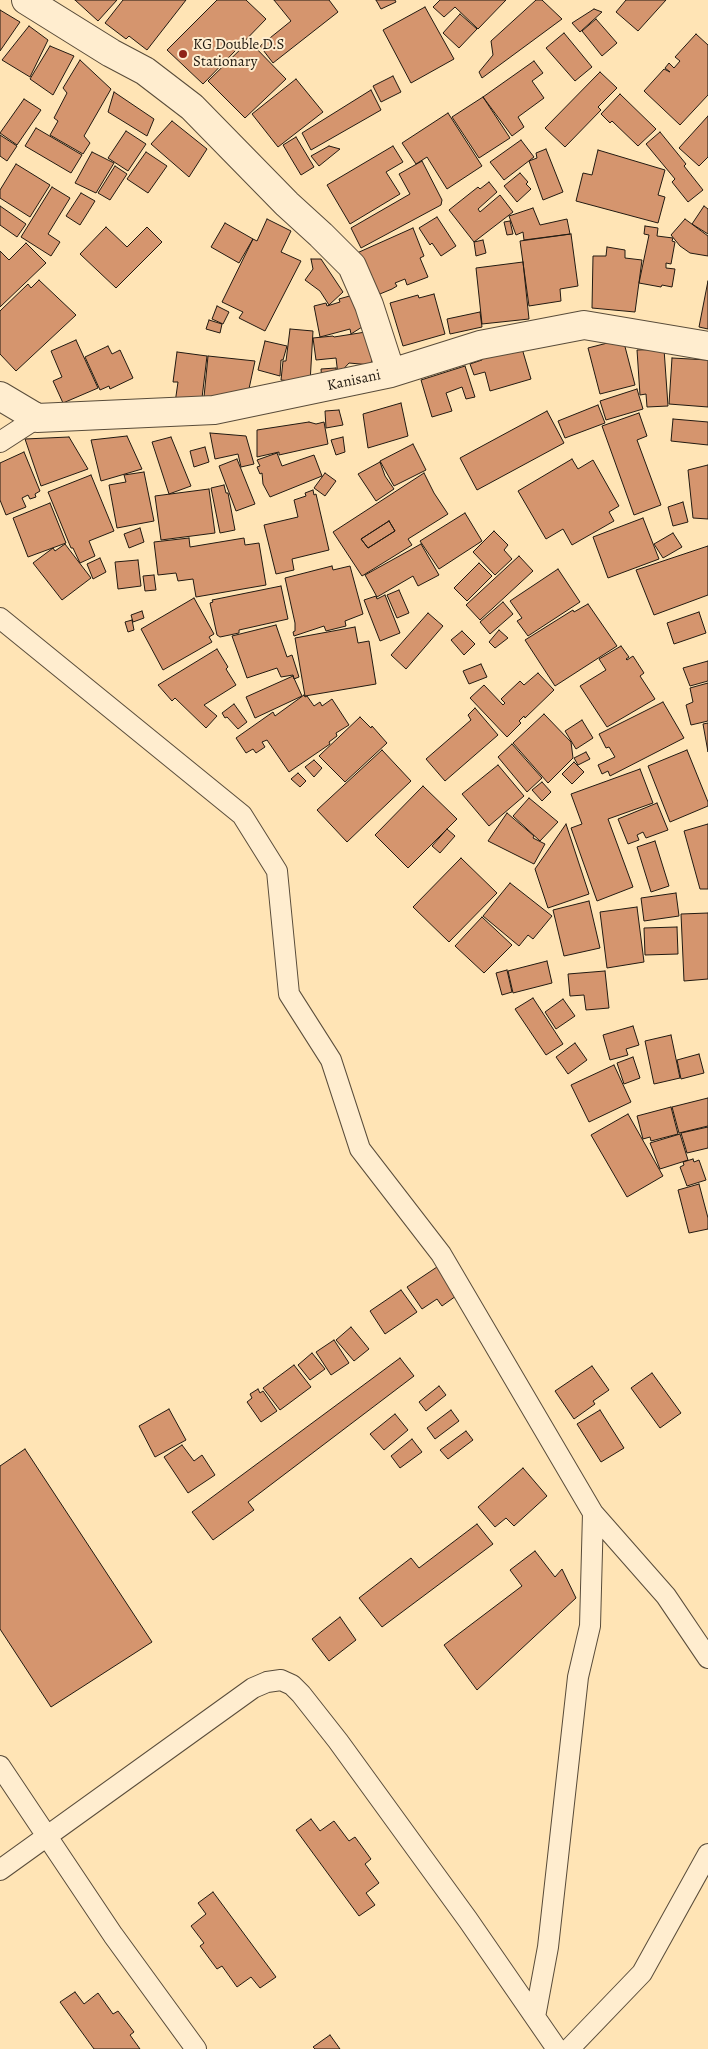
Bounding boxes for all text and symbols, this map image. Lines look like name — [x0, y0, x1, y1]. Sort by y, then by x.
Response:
place label: KG Double D.S Stationary — [193, 36, 285, 71]
marker: KG Double D.S Stationary — [177, 48, 189, 60]
street label: Kanisani — [326, 367, 382, 395]

